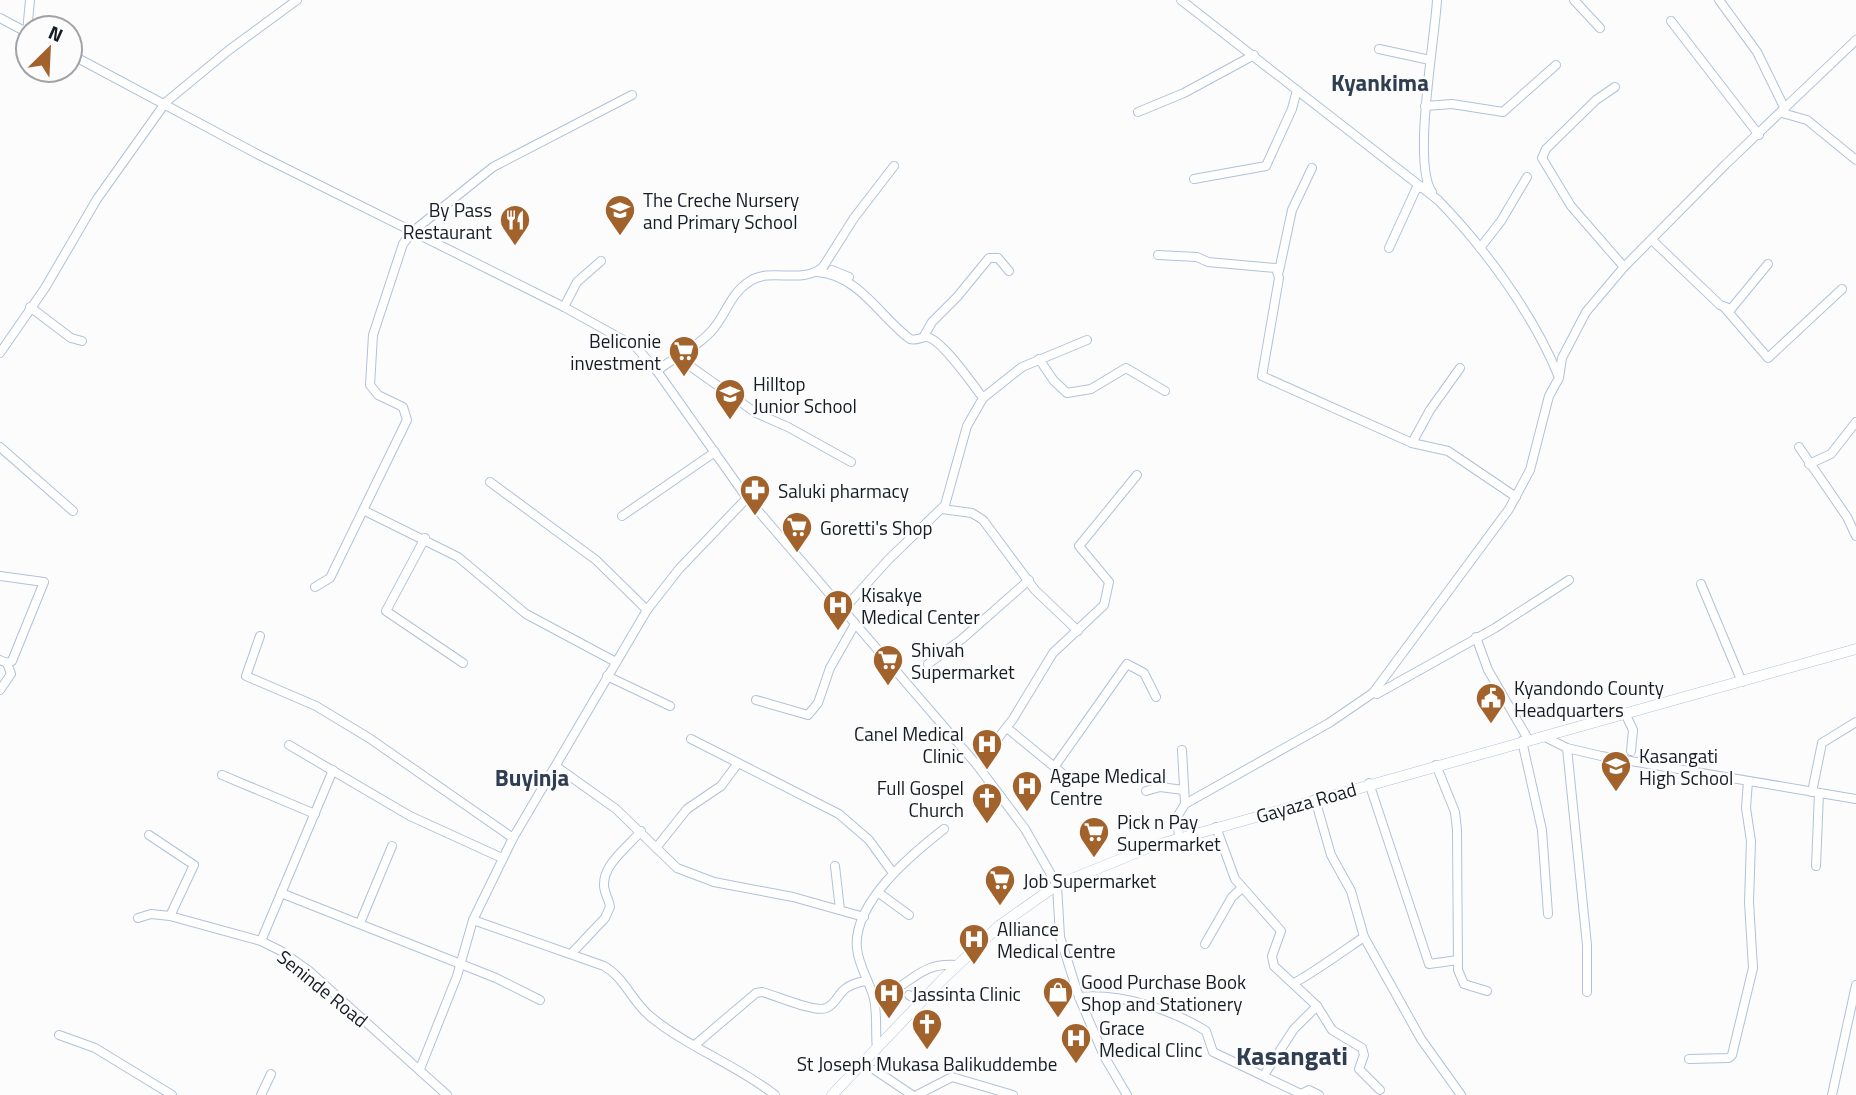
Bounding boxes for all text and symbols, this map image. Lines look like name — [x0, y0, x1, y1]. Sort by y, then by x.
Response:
north arrow — [14, 14, 84, 84]
text: N — [44, 17, 68, 49]
district label: Kyankima — [1331, 65, 1429, 100]
place label: The Creche Nursery and Primary School — [643, 185, 799, 236]
school or university icon: The Creche Nursery and Primary School — [603, 193, 637, 237]
place label: By Pass Restaurant — [403, 195, 492, 246]
restaurant icon: By Pass Restaurant — [498, 203, 532, 247]
place label: Beliconie investment — [570, 326, 661, 377]
supermarket icon: Beliconie investment — [667, 334, 701, 378]
place label: Hilltop Junior School — [753, 369, 857, 420]
school or university icon: Hilltop Junior School — [713, 377, 747, 421]
pharmacy icon: Saluki pharmacy — [738, 473, 772, 517]
place label: Saluki pharmacy — [778, 476, 909, 505]
supermarket icon: Goretti's Shop — [780, 510, 814, 554]
place label: Goretti's Shop — [820, 513, 933, 542]
place label: Kisakye Medical Center — [861, 580, 980, 631]
hospital icon: Kisakye Medical Center — [821, 588, 855, 632]
place label: Shivah Supermarket — [911, 635, 1015, 686]
supermarket icon: Shivah Supermarket — [871, 643, 905, 687]
place label: Kyandondo County Headquarters — [1514, 673, 1664, 724]
public building icon: Kyandondo County Headquarters — [1474, 681, 1508, 725]
place label: Canel Medical Clinic — [854, 719, 964, 770]
hospital icon: Canel Medical Clinic — [970, 727, 1004, 771]
place label: Kasangati High School — [1639, 741, 1733, 792]
school or university icon: Kasangati High School — [1599, 749, 1633, 793]
district label: Buyinja — [495, 760, 569, 795]
place label: Agape Medical Centre — [1050, 761, 1166, 812]
hospital icon: Agape Medical Centre — [1010, 769, 1044, 813]
place label: Full Gospel Church — [877, 773, 964, 824]
street label: Gayaza Road — [1252, 774, 1360, 830]
church icon: Full Gospel Church — [970, 781, 1004, 825]
place label: Pick n Pay Supermarket — [1117, 807, 1221, 858]
supermarket icon: Pick n Pay Supermarket — [1077, 815, 1111, 859]
supermarket icon: Job Supermarket — [983, 863, 1017, 907]
place label: Job Supermarket — [1023, 866, 1157, 895]
place label: Alliance Medical Centre — [997, 914, 1116, 965]
hospital icon: Alliance Medical Centre — [957, 922, 991, 966]
street label: Seninde Road — [271, 942, 375, 1034]
place label: Good Purchase Book Shop and Stationery — [1081, 967, 1246, 1018]
shop icon: Good Purchase Book Shop and Stationery — [1041, 975, 1075, 1019]
hospital icon: Jassinta Clinic — [872, 976, 906, 1020]
place label: Jassinta Clinic — [912, 979, 1021, 1008]
church icon: St Joseph Mukasa Balikuddembe — [910, 1007, 944, 1051]
place label: Grace Medical Clinc — [1099, 1013, 1202, 1064]
hospital icon: Grace Medical Clinc — [1059, 1021, 1093, 1065]
district label: Kasangati — [1236, 1036, 1348, 1075]
place label: St Joseph Mukasa Balikuddembe — [797, 1049, 1057, 1078]

